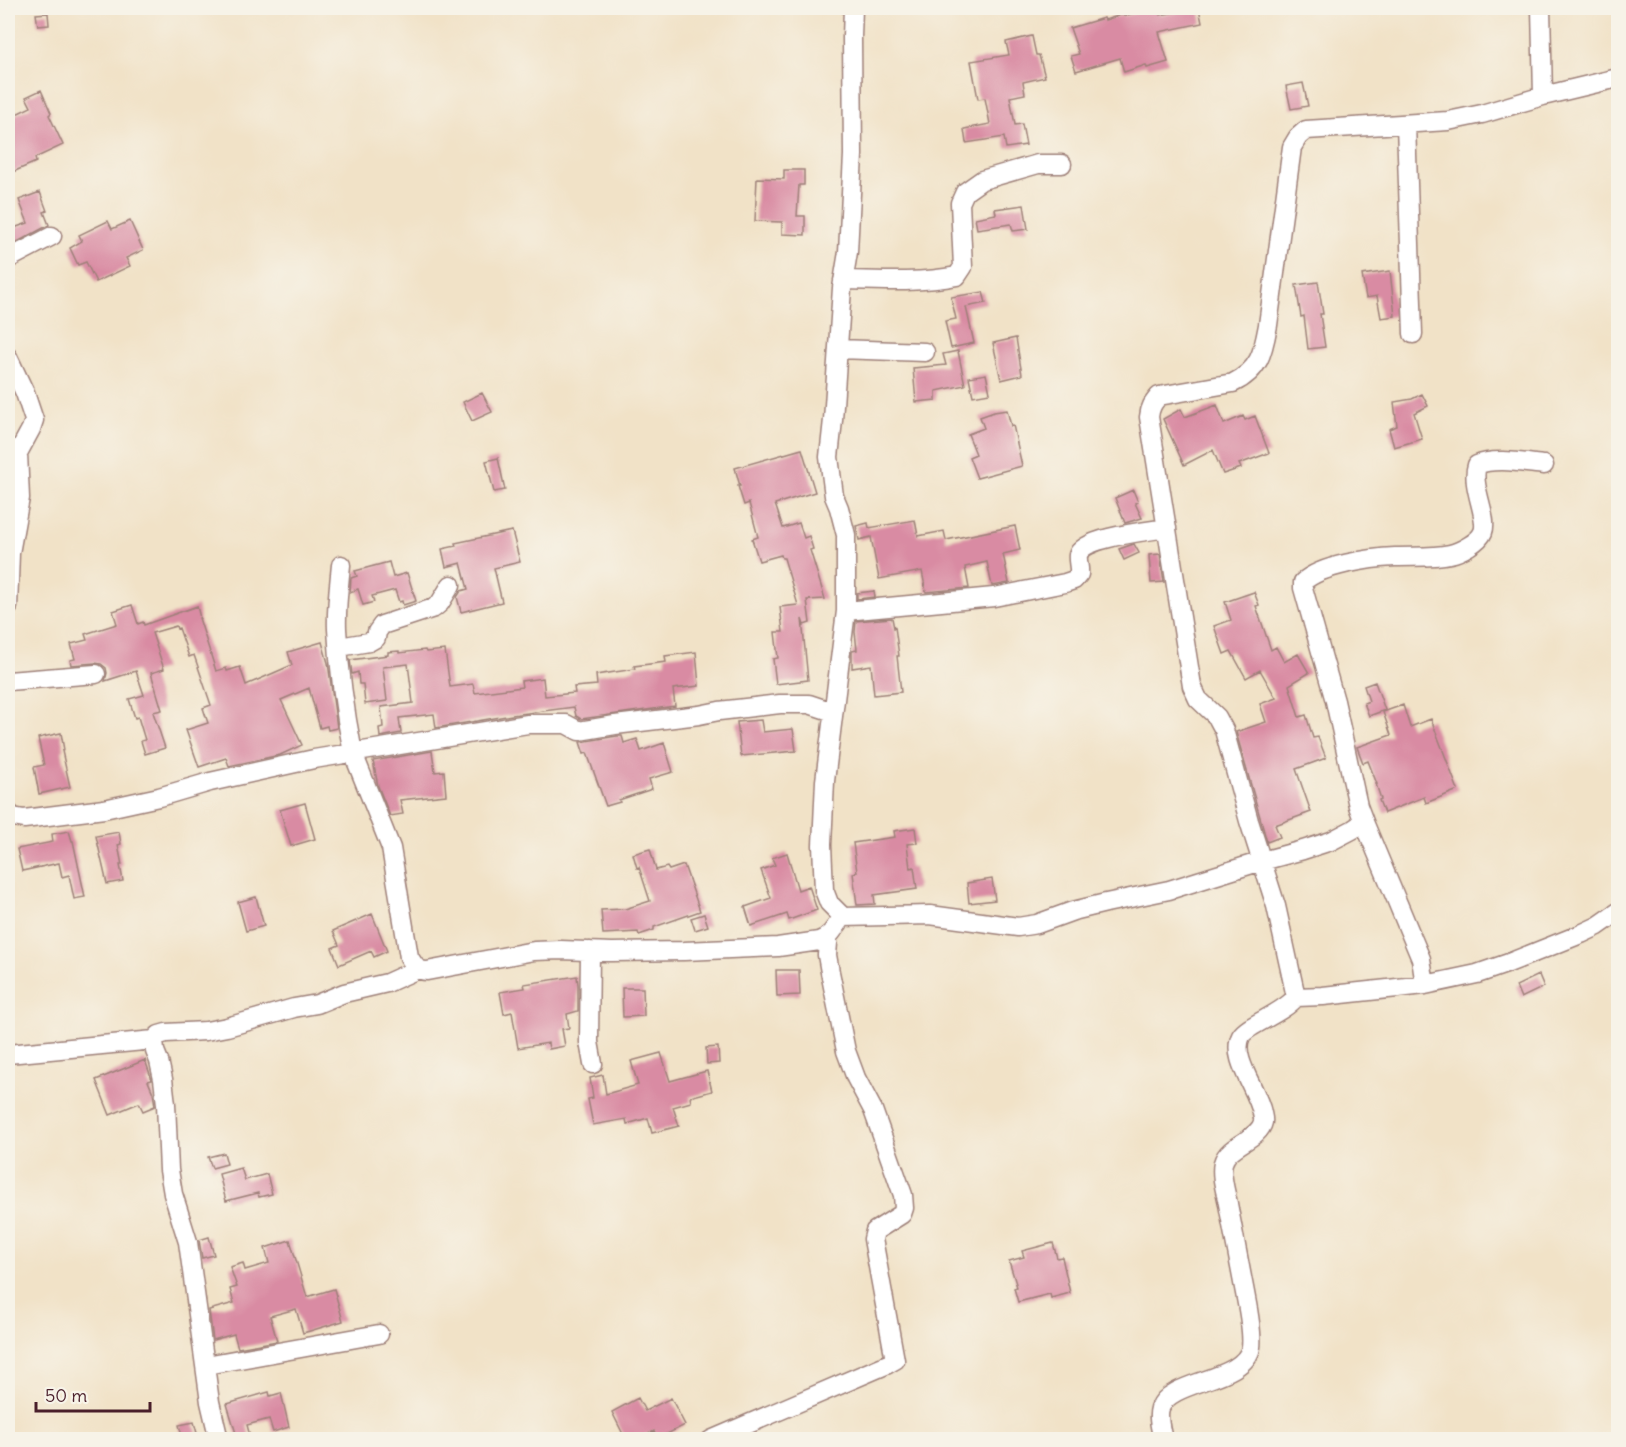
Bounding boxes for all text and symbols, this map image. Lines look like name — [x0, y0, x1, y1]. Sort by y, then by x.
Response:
scale bar — [36, 1375, 150, 1413]
text: 50 m — [45, 1384, 87, 1407]

